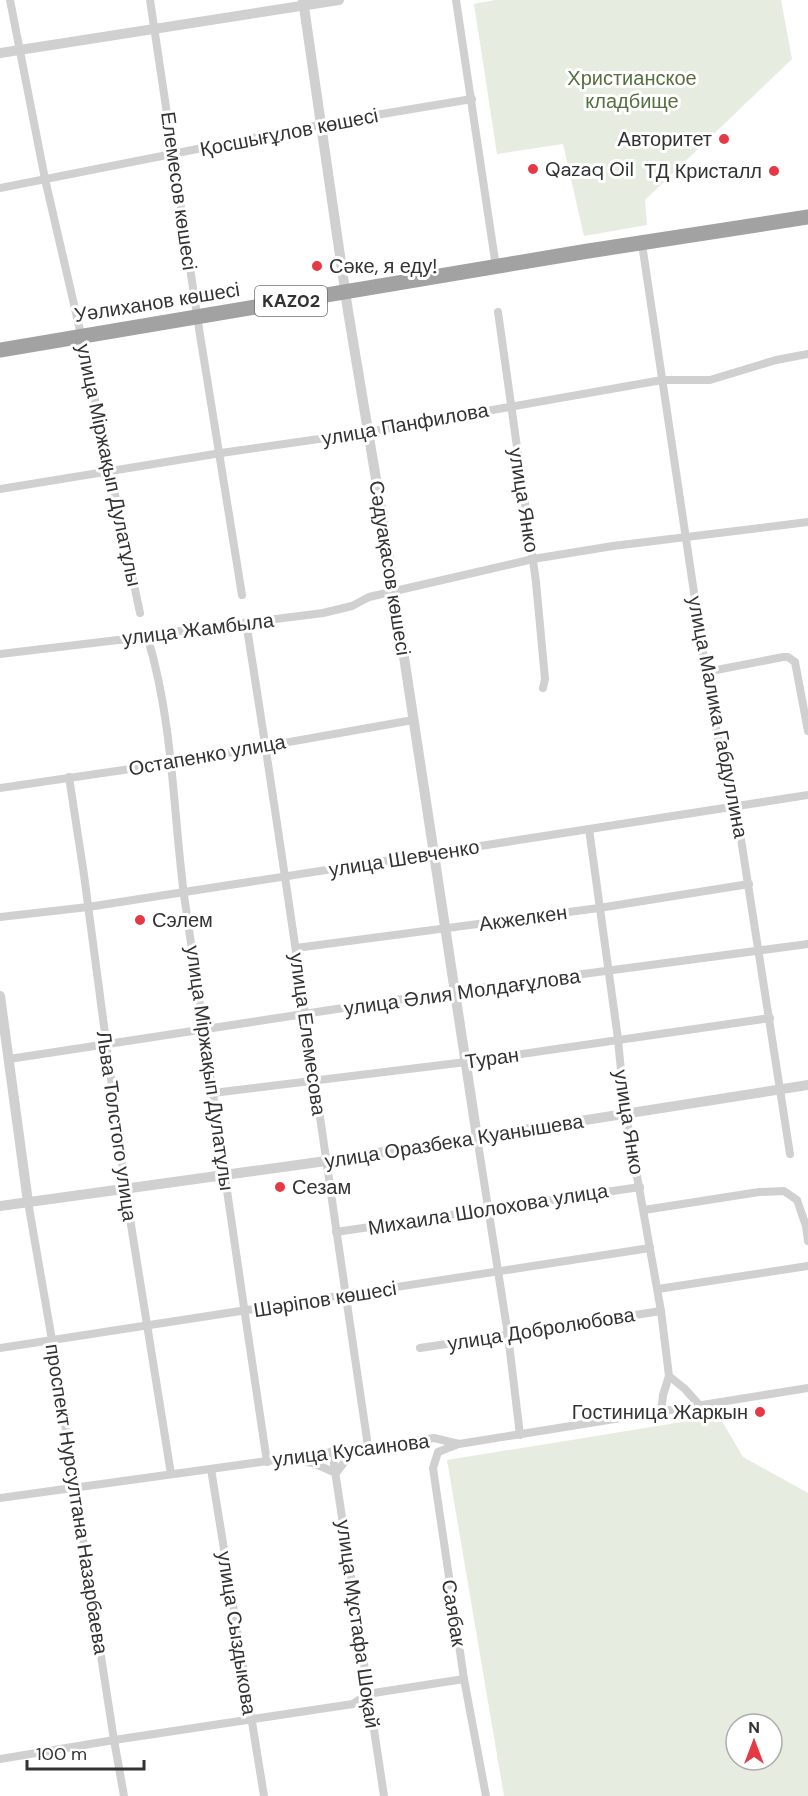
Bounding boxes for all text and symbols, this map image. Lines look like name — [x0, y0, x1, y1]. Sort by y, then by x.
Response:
park label: Христианское кладбище — [567, 65, 697, 114]
street label: Қосшығұлов көшесі — [198, 102, 380, 162]
street label: Елемесов көшесі — [155, 110, 203, 272]
place label: Авторитет — [618, 126, 712, 152]
marker: Авторитет — [717, 132, 731, 146]
place label: Qazaq Oil — [545, 156, 634, 182]
place label: ТД Кристалл — [644, 158, 762, 184]
marker: Qazaq Oil — [526, 162, 540, 176]
marker: ТД Кристалл — [767, 164, 781, 178]
place label: Сәке, я еду! — [329, 253, 437, 279]
marker: Сәке, я еду! — [310, 259, 324, 273]
street label: Уәлиханов көшесі — [72, 276, 242, 328]
road number: KАZ02 — [255, 286, 327, 316]
street label: улица Міржақып Дулатұлы — [71, 341, 147, 589]
street label: улица Панфилова — [320, 396, 491, 451]
street label: улица Янко — [503, 446, 545, 554]
street label: Сәдуақасов көшесі — [363, 479, 417, 657]
street label: улица Малика Габдуллина — [682, 594, 754, 841]
street label: улица Жамбыла — [121, 607, 276, 651]
street label: Остапенко улица — [126, 728, 288, 782]
street label: улица Шевченко — [327, 833, 481, 883]
street label: Акжелкен — [477, 899, 569, 937]
place label: Сэлем — [152, 907, 213, 933]
marker: Сэлем — [133, 913, 147, 927]
street label: улица Міржақып Дулатұлы — [180, 944, 240, 1192]
street label: улица Елемесова — [284, 951, 332, 1118]
street label: улица Әлия Молдағұлова — [342, 962, 583, 1021]
street label: Льва Толстого улица — [91, 1029, 143, 1224]
street label: Туран — [463, 1041, 521, 1075]
street label: улица Янко — [608, 1068, 650, 1176]
street label: улица Оразбека Куанышева — [323, 1108, 586, 1174]
place label: Сезам — [292, 1174, 351, 1200]
street label: Михаила Шолохова улица — [366, 1177, 611, 1241]
marker: Сезам — [273, 1180, 287, 1194]
street label: Шәріпов көшесі — [252, 1275, 398, 1323]
street label: улица Добролюбова — [446, 1301, 637, 1357]
street label: проспект Нурсултана Назарбаева — [40, 1342, 115, 1657]
place label: Гостиница Жаркын — [572, 1399, 748, 1425]
marker: Гостиница Жаркын — [753, 1405, 767, 1419]
street label: улица Кусаинова — [271, 1427, 432, 1473]
street label: улица Мұстафа Шоқай — [330, 1518, 386, 1730]
street label: улица Сыздыкова — [211, 1549, 263, 1718]
street label: Саябак — [436, 1578, 472, 1649]
north arrow — [724, 1712, 784, 1772]
text: N — [748, 1717, 760, 1738]
scale bar — [27, 1733, 144, 1771]
text: 100 m — [36, 1742, 87, 1766]

